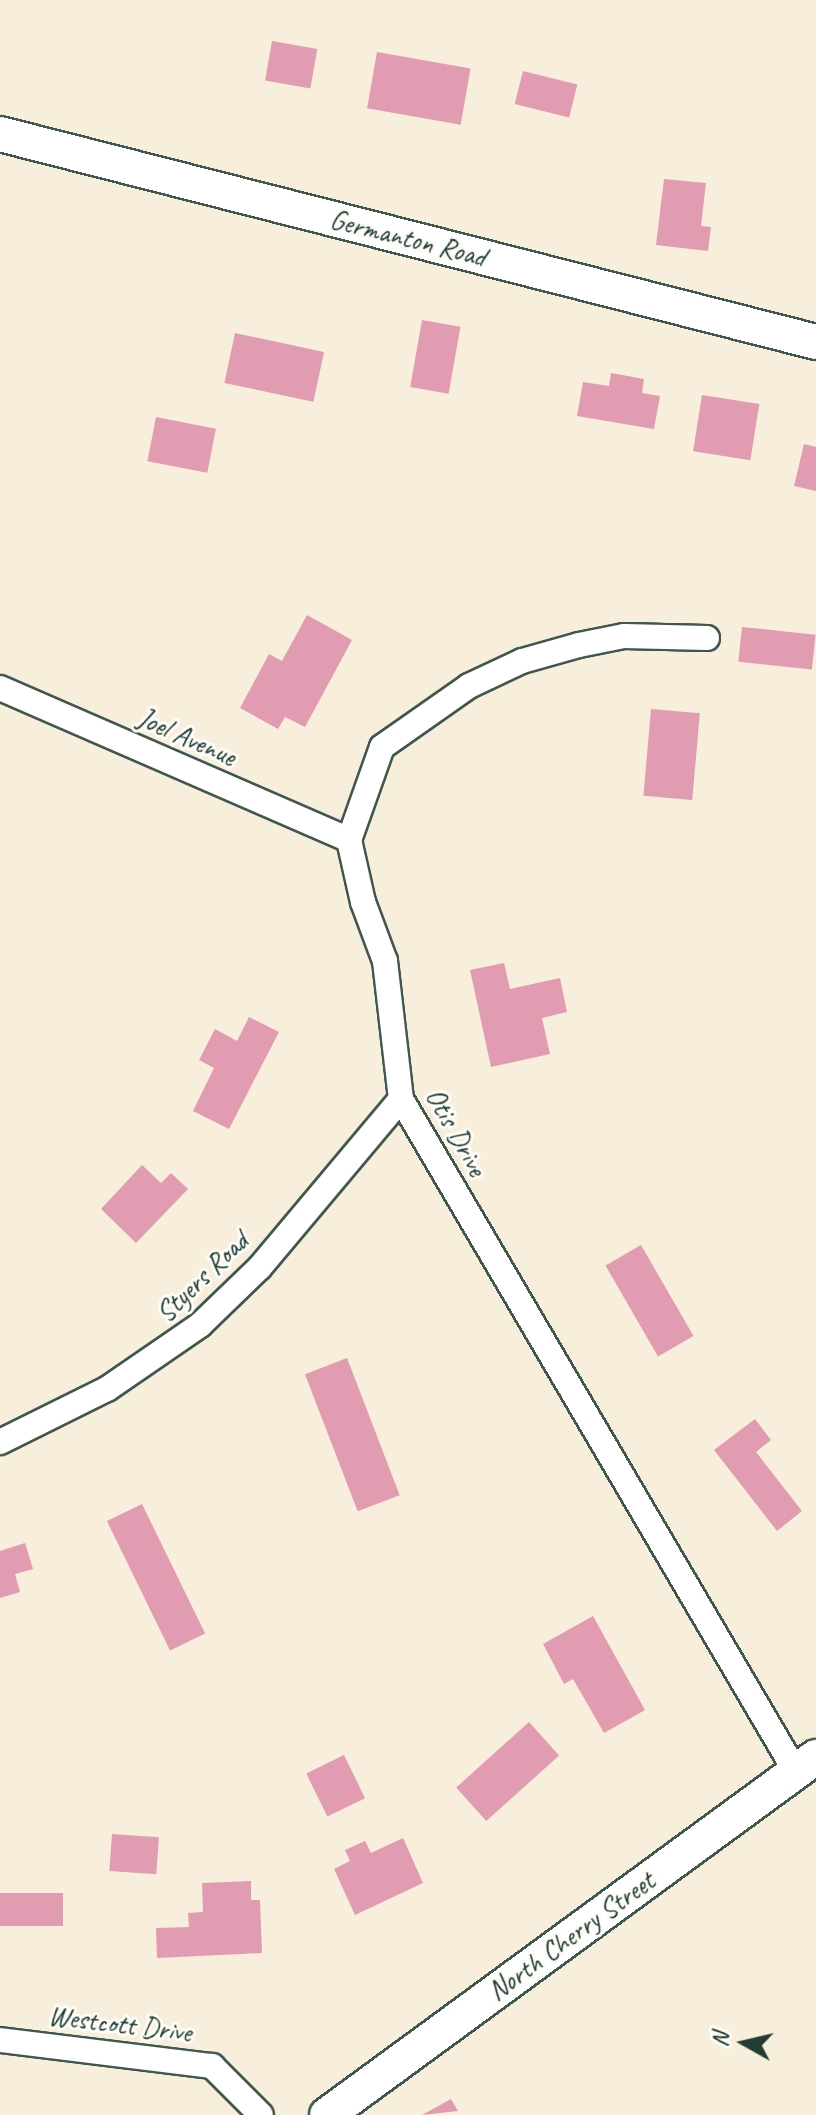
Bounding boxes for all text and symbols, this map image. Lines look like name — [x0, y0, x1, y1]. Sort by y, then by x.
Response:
street label: Germanton Road — [327, 202, 489, 274]
street label: Joel Avenue — [133, 701, 241, 773]
street label: Otis Drive — [418, 1082, 494, 1182]
street label: Styers Road — [149, 1225, 255, 1329]
street label: North Cherry Street — [481, 1864, 661, 2008]
street label: Westcott Drive — [46, 1999, 194, 2049]
north arrow — [704, 2003, 784, 2083]
text: N — [705, 2031, 735, 2048]

